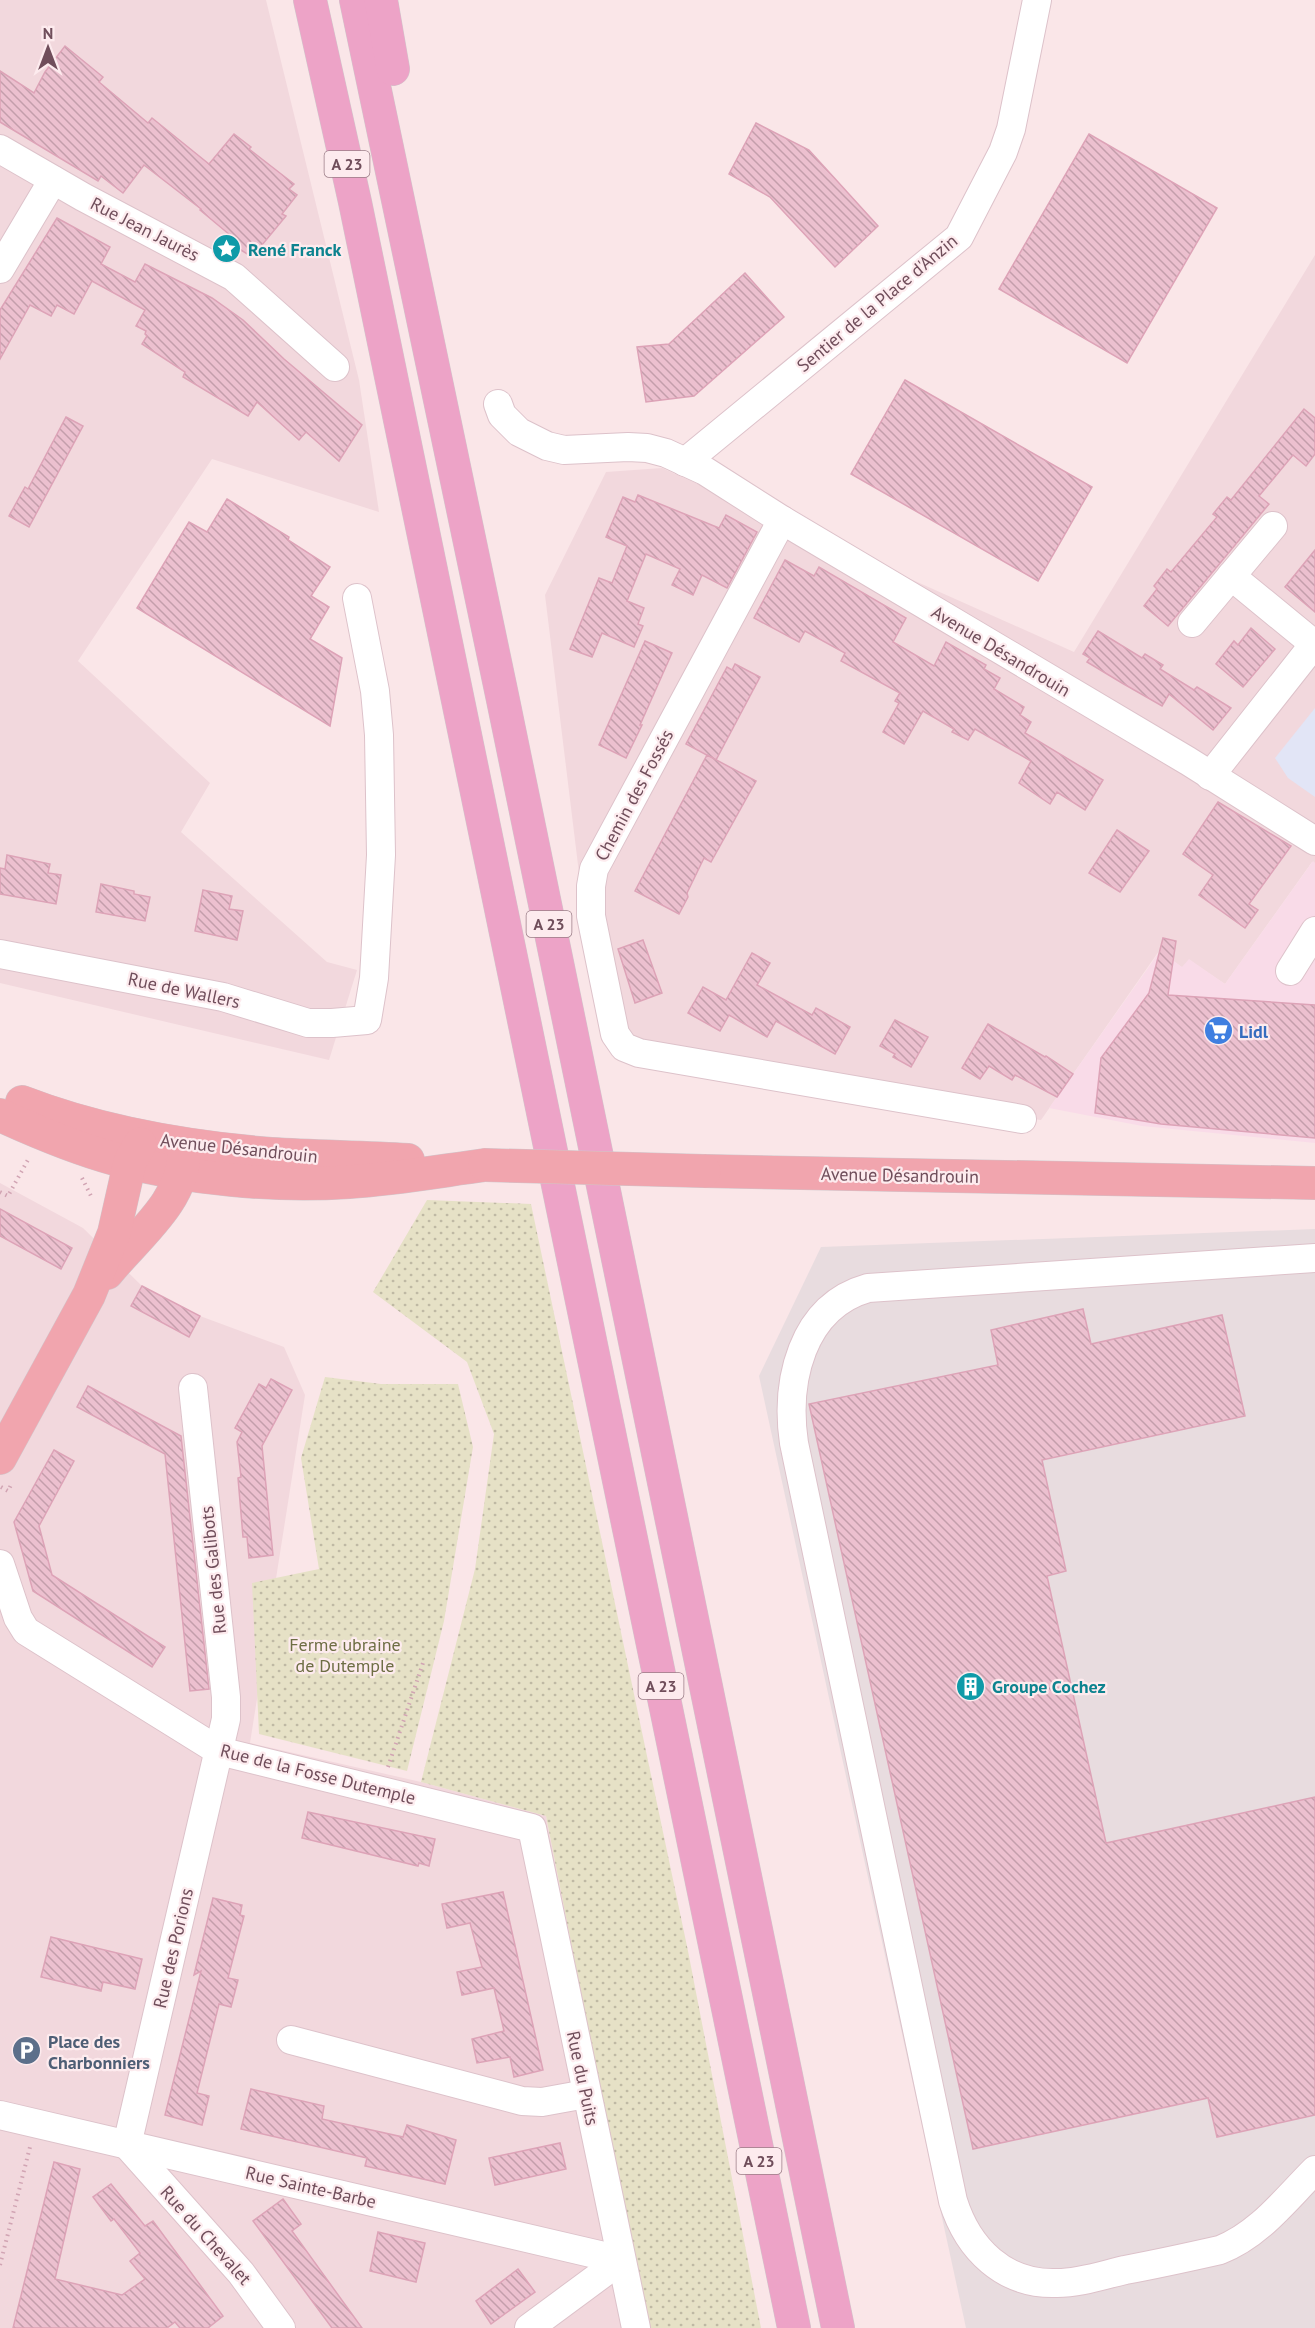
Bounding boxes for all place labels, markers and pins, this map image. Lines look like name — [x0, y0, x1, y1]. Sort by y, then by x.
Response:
place icon: René Franck — [211, 233, 243, 265]
place label: René Franck — [248, 238, 342, 261]
supermarket icon: Lidl — [1202, 1015, 1234, 1047]
place label: Lidl — [1239, 1020, 1269, 1043]
building icon: Groupe Cochez — [955, 1670, 987, 1702]
place label: Groupe Cochez — [992, 1675, 1106, 1698]
place label: Place des Charbonniers — [48, 2030, 150, 2074]
parking icon: Place des Charbonniers — [11, 2035, 43, 2067]

